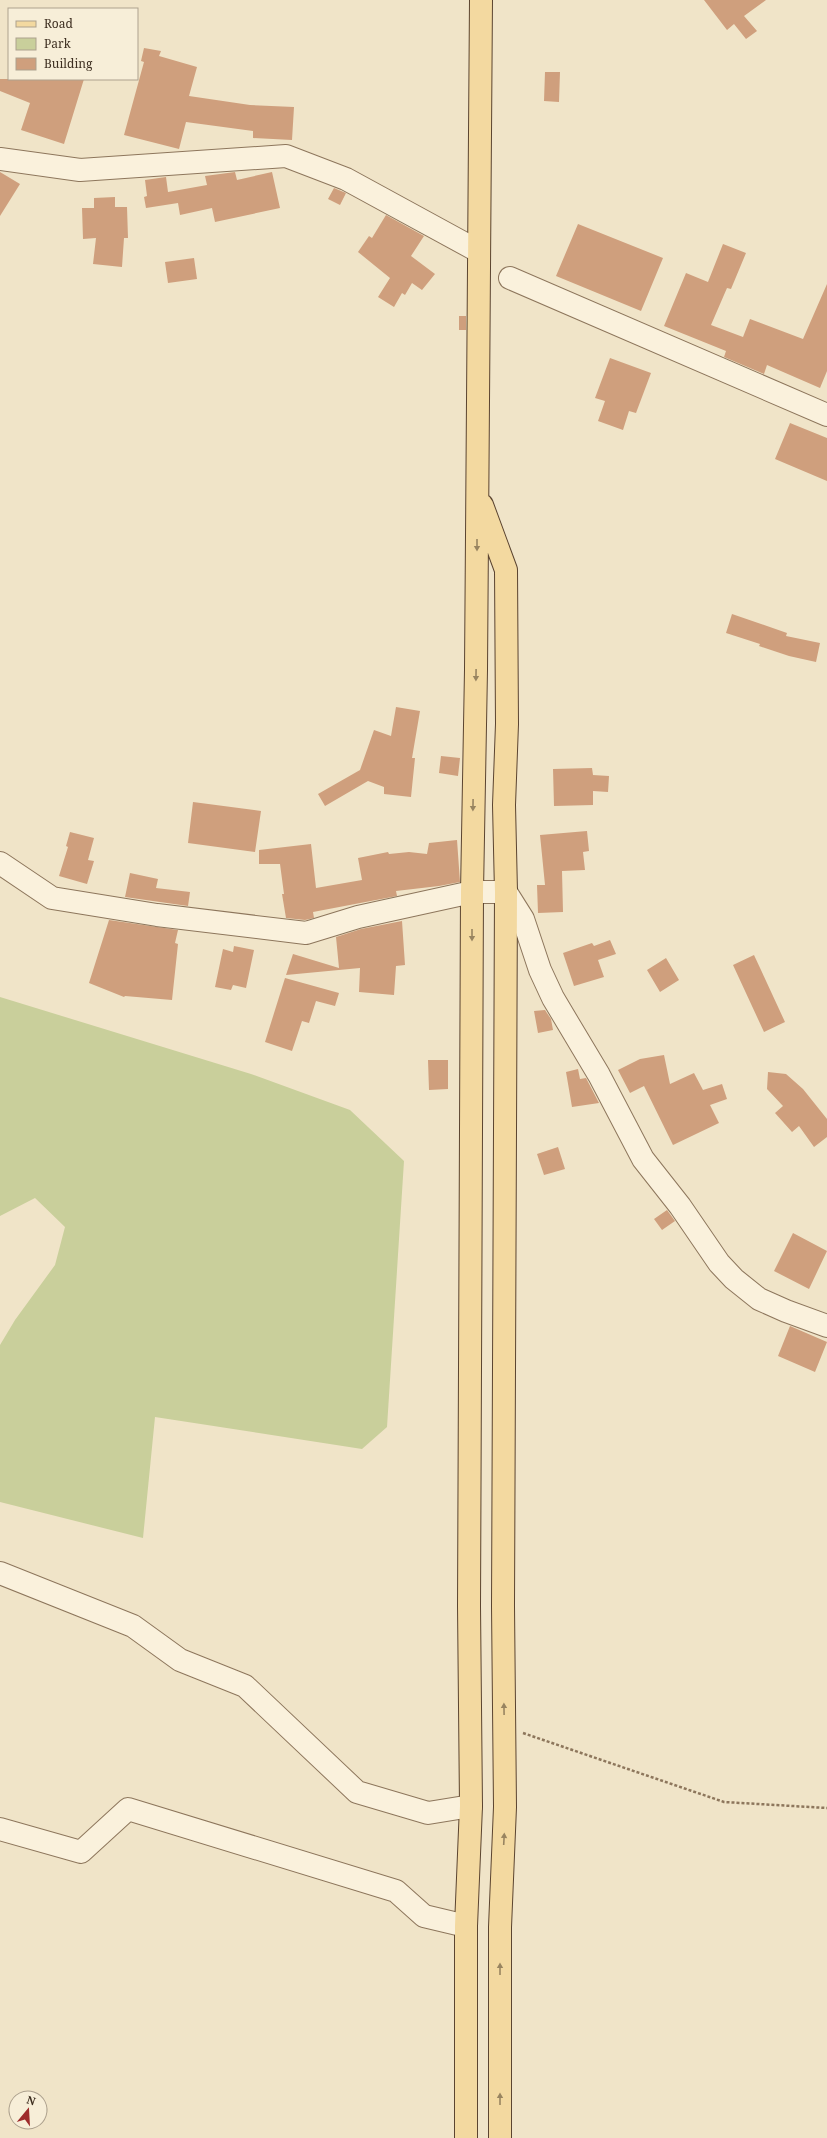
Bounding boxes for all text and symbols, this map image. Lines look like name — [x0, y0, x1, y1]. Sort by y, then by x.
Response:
legend — [8, 8, 138, 80]
text: Road — [44, 15, 74, 32]
text: Park — [44, 35, 72, 52]
text: Building — [44, 55, 93, 72]
one-way arrow — [474, 539, 480, 552]
one-way arrow — [473, 669, 479, 682]
one-way arrow — [470, 799, 477, 811]
one-way arrow — [469, 929, 475, 942]
one-way arrow — [501, 1702, 507, 1715]
one-way arrow — [501, 1832, 507, 1845]
one-way arrow — [497, 1962, 503, 1975]
north arrow — [8, 2090, 48, 2130]
text: N — [25, 2092, 38, 2109]
one-way arrow — [497, 2092, 503, 2105]

